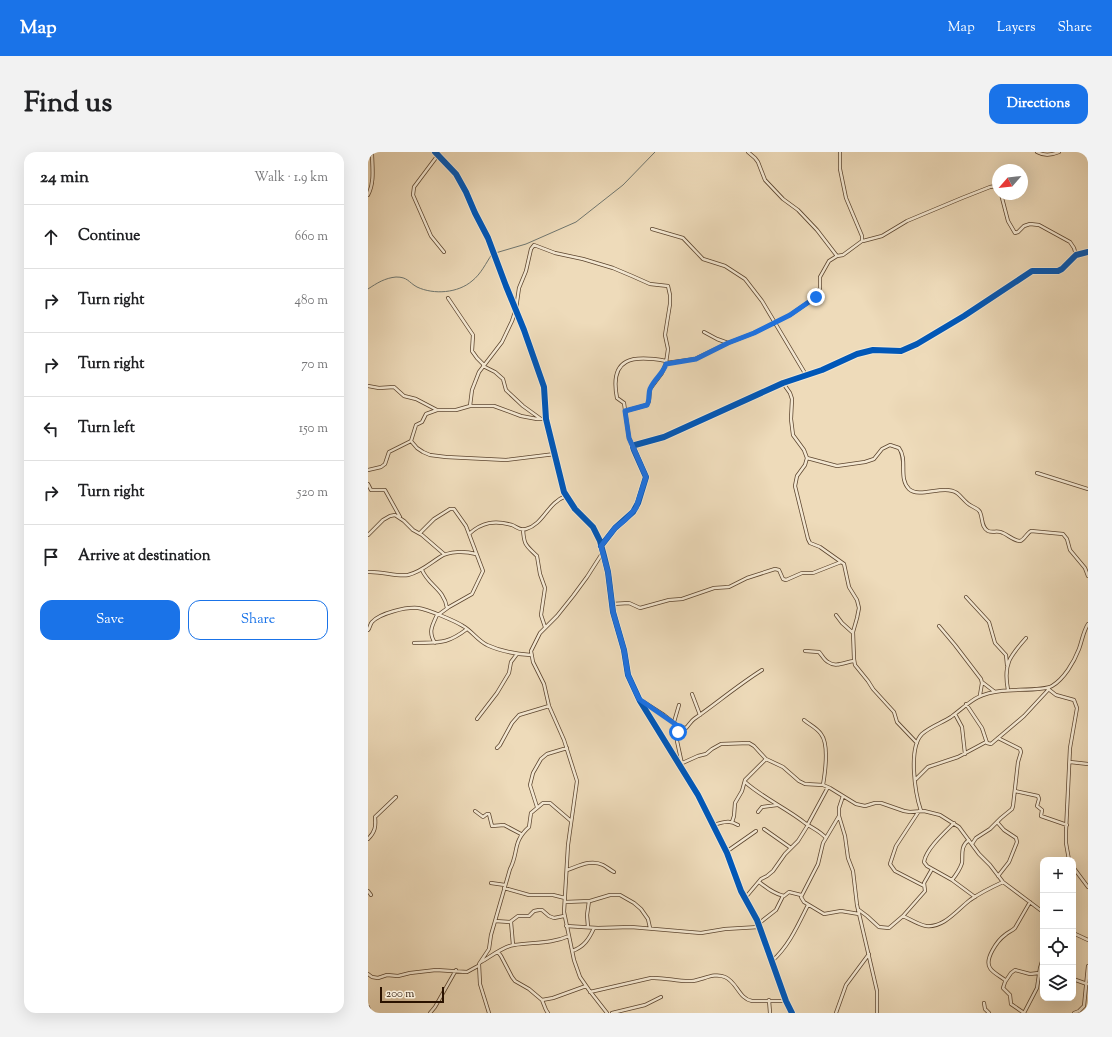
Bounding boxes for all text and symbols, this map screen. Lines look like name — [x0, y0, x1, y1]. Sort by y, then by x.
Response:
text: Map — [20, 15, 57, 42]
text: Map — [948, 18, 975, 38]
text: Layers — [997, 18, 1035, 38]
text: Share — [1057, 18, 1092, 38]
text: Find us — [24, 84, 112, 124]
button: Directions — [989, 84, 1088, 124]
north arrow — [992, 164, 1028, 200]
text: 24 min — [40, 166, 89, 190]
text: Walk · 1.9 km — [254, 169, 328, 187]
icon: ahead — [40, 226, 62, 248]
text: Continue — [78, 226, 140, 247]
text: 660 m — [295, 228, 328, 246]
route end — [807, 288, 825, 306]
icon: right — [40, 290, 62, 312]
text: Turn right — [78, 290, 144, 311]
text: 480 m — [295, 292, 328, 310]
icon: right — [40, 354, 62, 376]
text: Turn right — [78, 354, 144, 375]
text: 70 m — [301, 356, 328, 374]
icon: left — [40, 418, 62, 440]
text: Turn left — [78, 418, 135, 439]
text: 150 m — [299, 420, 328, 438]
icon: right — [40, 482, 62, 504]
text: Turn right — [78, 482, 144, 503]
text: 520 m — [297, 484, 328, 502]
icon: arrive — [40, 546, 62, 568]
text: Arrive at destination — [78, 546, 211, 567]
button: Save — [40, 600, 180, 640]
button: Share — [188, 600, 328, 640]
route start — [669, 723, 687, 741]
map controls — [1040, 857, 1076, 1001]
button: + — [1040, 857, 1076, 893]
button: − — [1040, 893, 1076, 929]
button: locate — [1040, 929, 1076, 965]
button: layers — [1040, 965, 1076, 1001]
scale bar — [380, 985, 444, 1004]
text: 200 m — [386, 986, 414, 1002]

